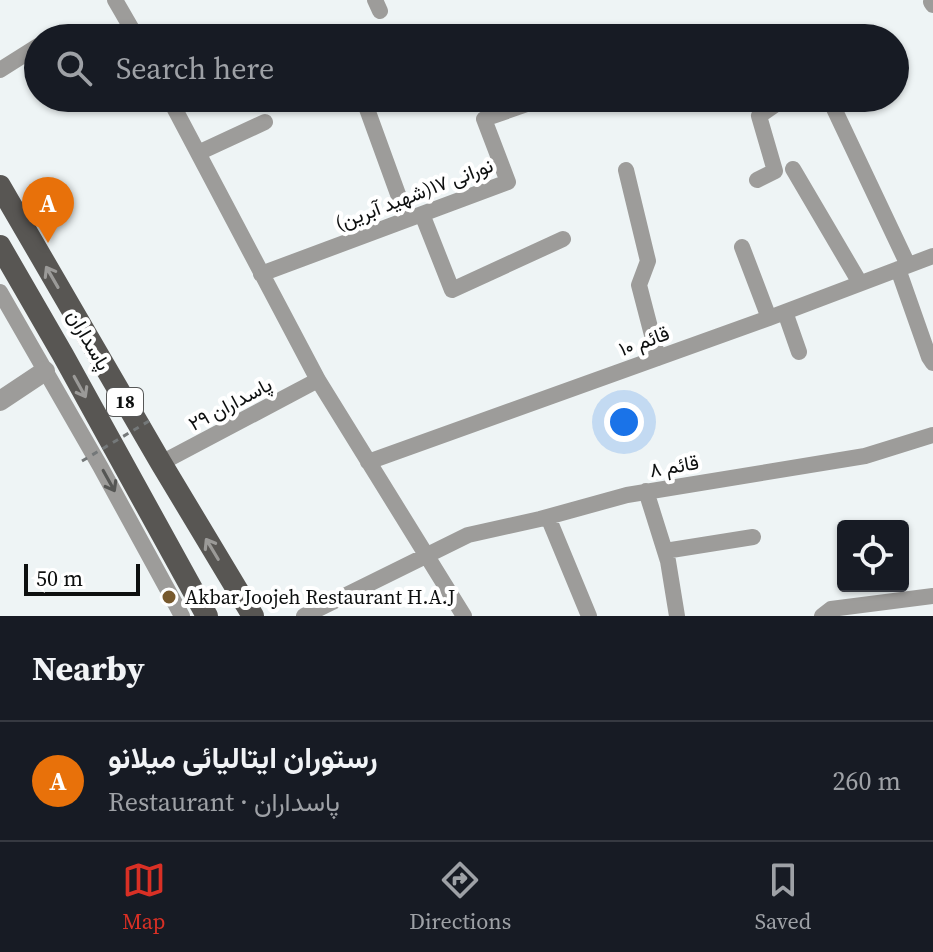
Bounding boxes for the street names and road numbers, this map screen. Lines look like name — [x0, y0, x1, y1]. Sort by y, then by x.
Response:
street label: نورانی ۱۷(شهید آبرین) — [331, 151, 497, 237]
street label: پاسداران — [60, 304, 118, 376]
street label: قائم ۱۰ — [615, 319, 673, 363]
street label: پاسداران ۲۹ — [183, 370, 277, 438]
road number: 18 — [107, 388, 143, 416]
street label: قائم ۸ — [647, 448, 701, 484]

